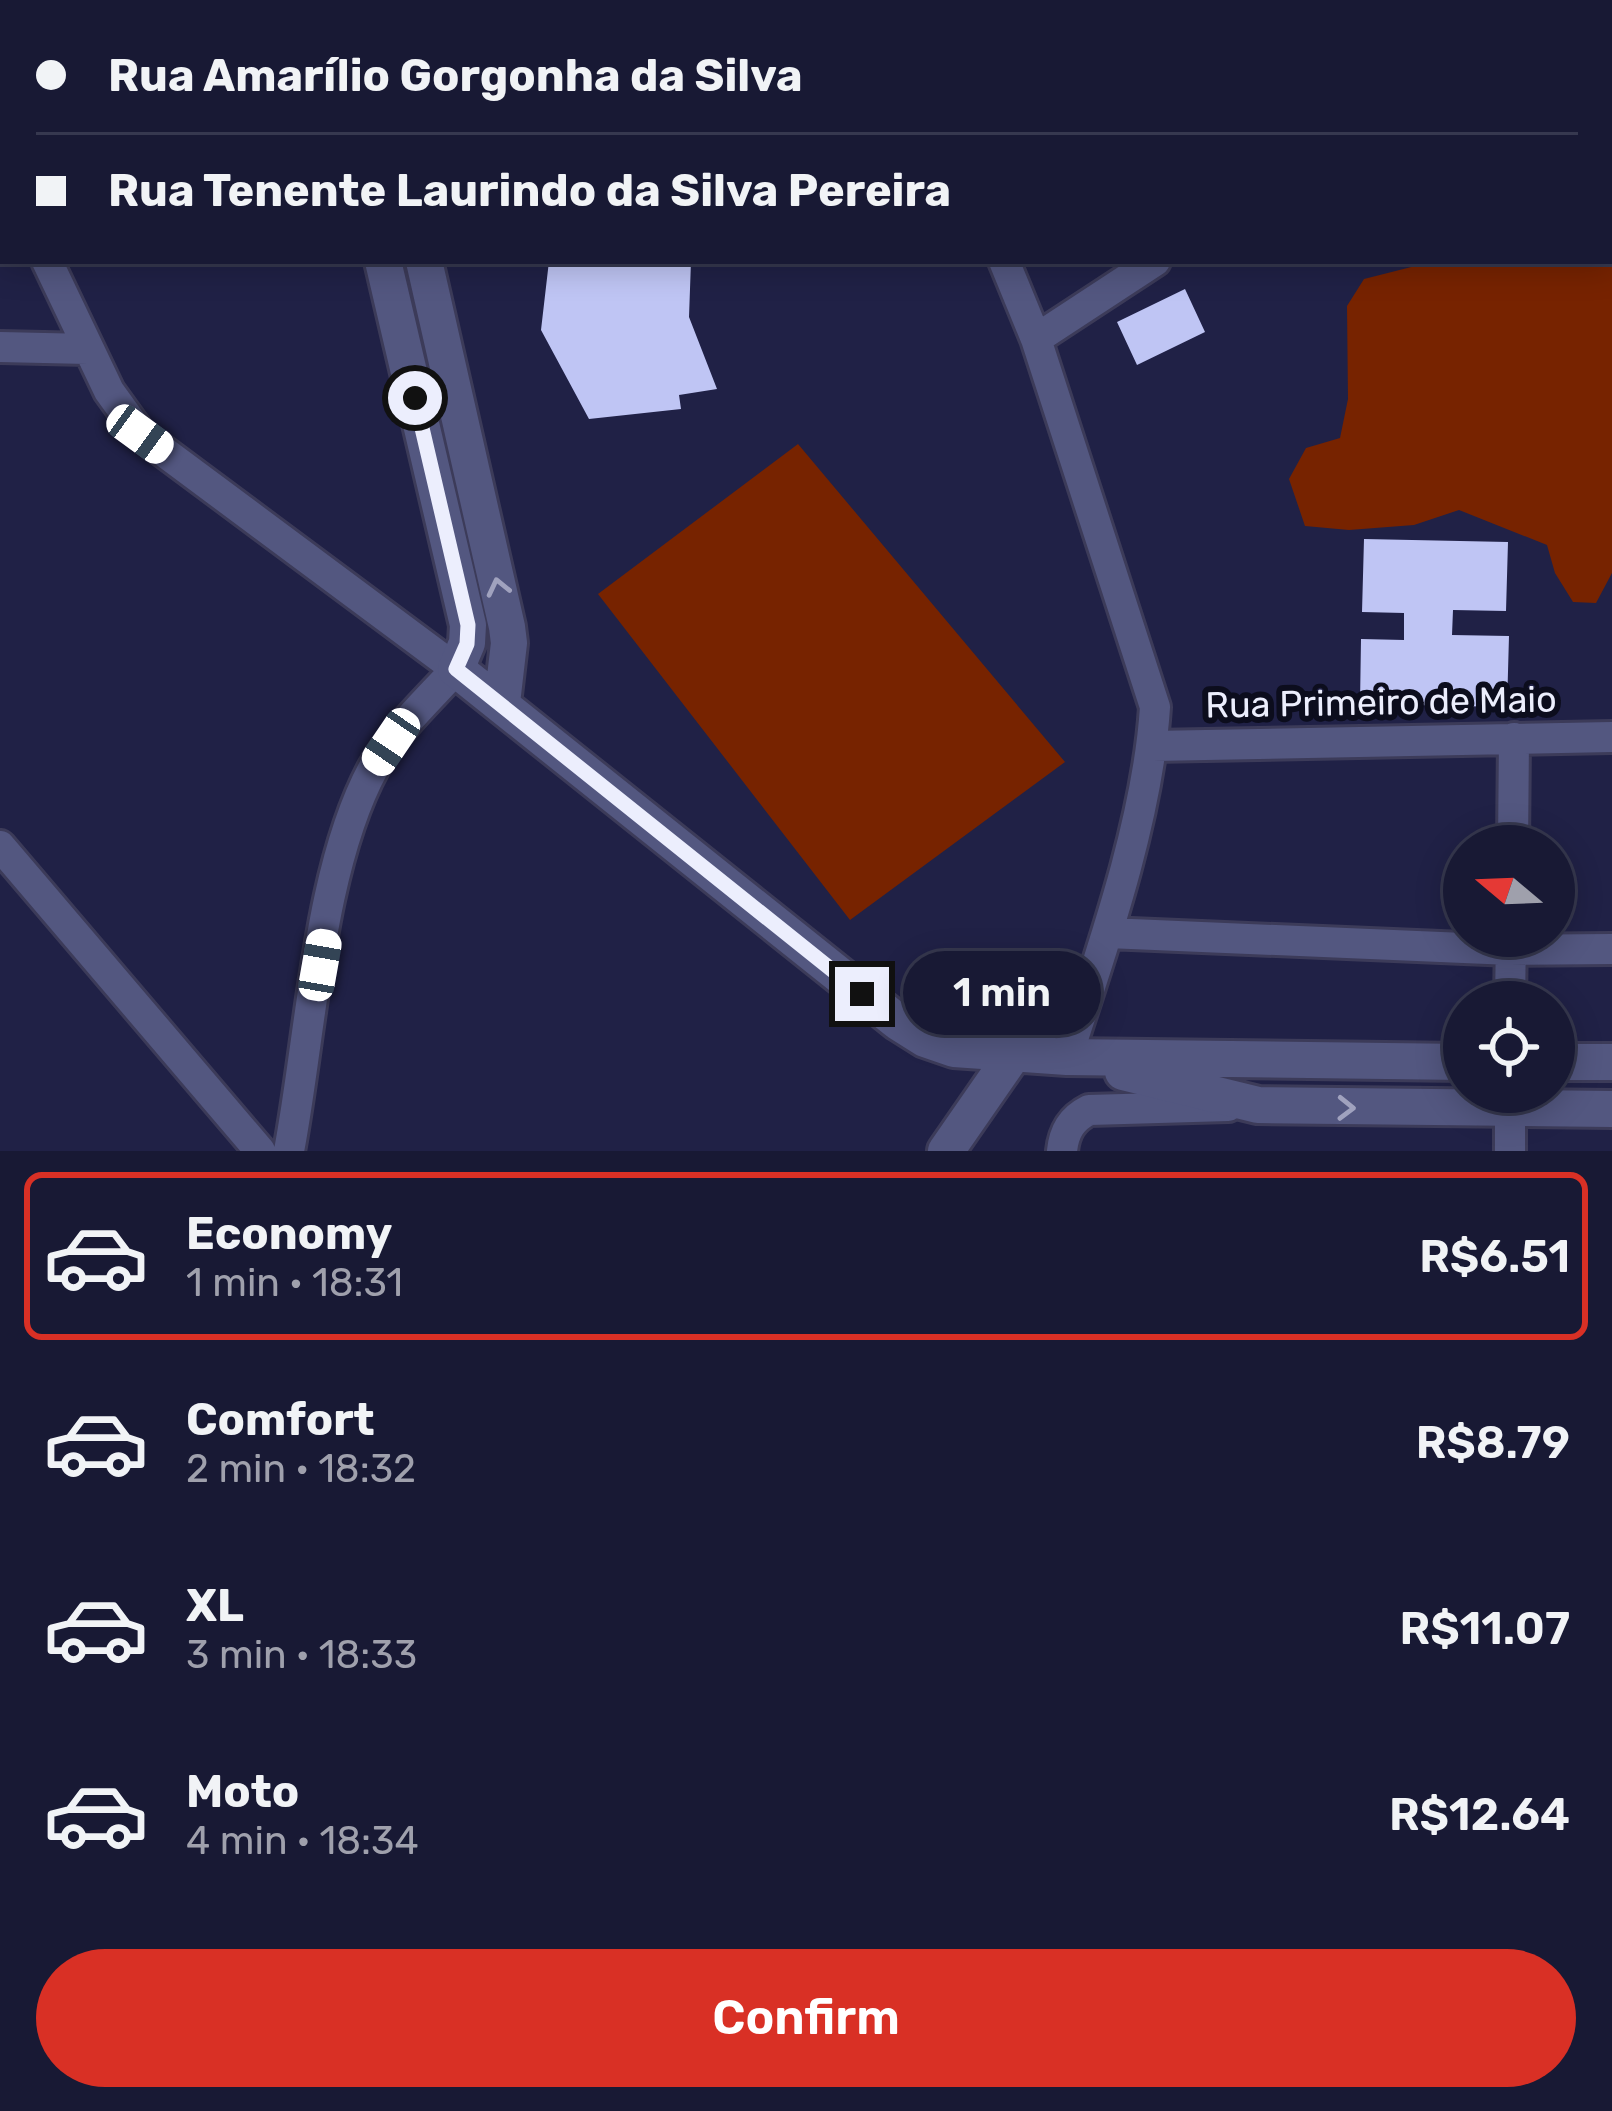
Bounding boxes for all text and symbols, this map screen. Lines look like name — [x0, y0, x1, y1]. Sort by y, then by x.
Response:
text: Rua Amarílio Gorgonha da Silva — [108, 49, 802, 102]
text: Rua Tenente Laurindo da Silva Pereira — [108, 164, 951, 217]
route start — [388, 371, 442, 425]
car — [100, 398, 180, 470]
one-way arrow — [487, 578, 512, 598]
street label: Rua Primeiro de Maio — [1205, 677, 1557, 727]
car — [356, 702, 426, 782]
north arrow — [1443, 825, 1575, 957]
map controls — [1443, 825, 1575, 1113]
car — [296, 926, 344, 1004]
callout: 1 min — [904, 952, 1102, 1036]
route end — [835, 967, 889, 1021]
text: 1 min — [953, 970, 1051, 1016]
button: locate — [1443, 981, 1575, 1113]
one-way arrow — [1337, 1094, 1356, 1120]
icon: car — [42, 1202, 150, 1310]
text: Economy — [186, 1207, 392, 1260]
text: R$6.51 — [1419, 1230, 1570, 1283]
text: 1 min · 18:31 — [186, 1260, 403, 1306]
icon: car — [42, 1388, 150, 1496]
text: Comfort — [186, 1393, 375, 1446]
text: R$8.79 — [1416, 1416, 1570, 1469]
text: 2 min · 18:32 — [186, 1446, 416, 1492]
icon: car — [42, 1574, 150, 1682]
text: XL — [186, 1579, 244, 1632]
text: R$11.07 — [1400, 1602, 1570, 1655]
text: 3 min · 18:33 — [186, 1632, 417, 1678]
icon: car — [42, 1760, 150, 1868]
text: Moto — [186, 1765, 299, 1818]
text: R$12.64 — [1389, 1788, 1570, 1841]
text: 4 min · 18:34 — [186, 1818, 419, 1864]
button: Confirm — [36, 1949, 1576, 2087]

